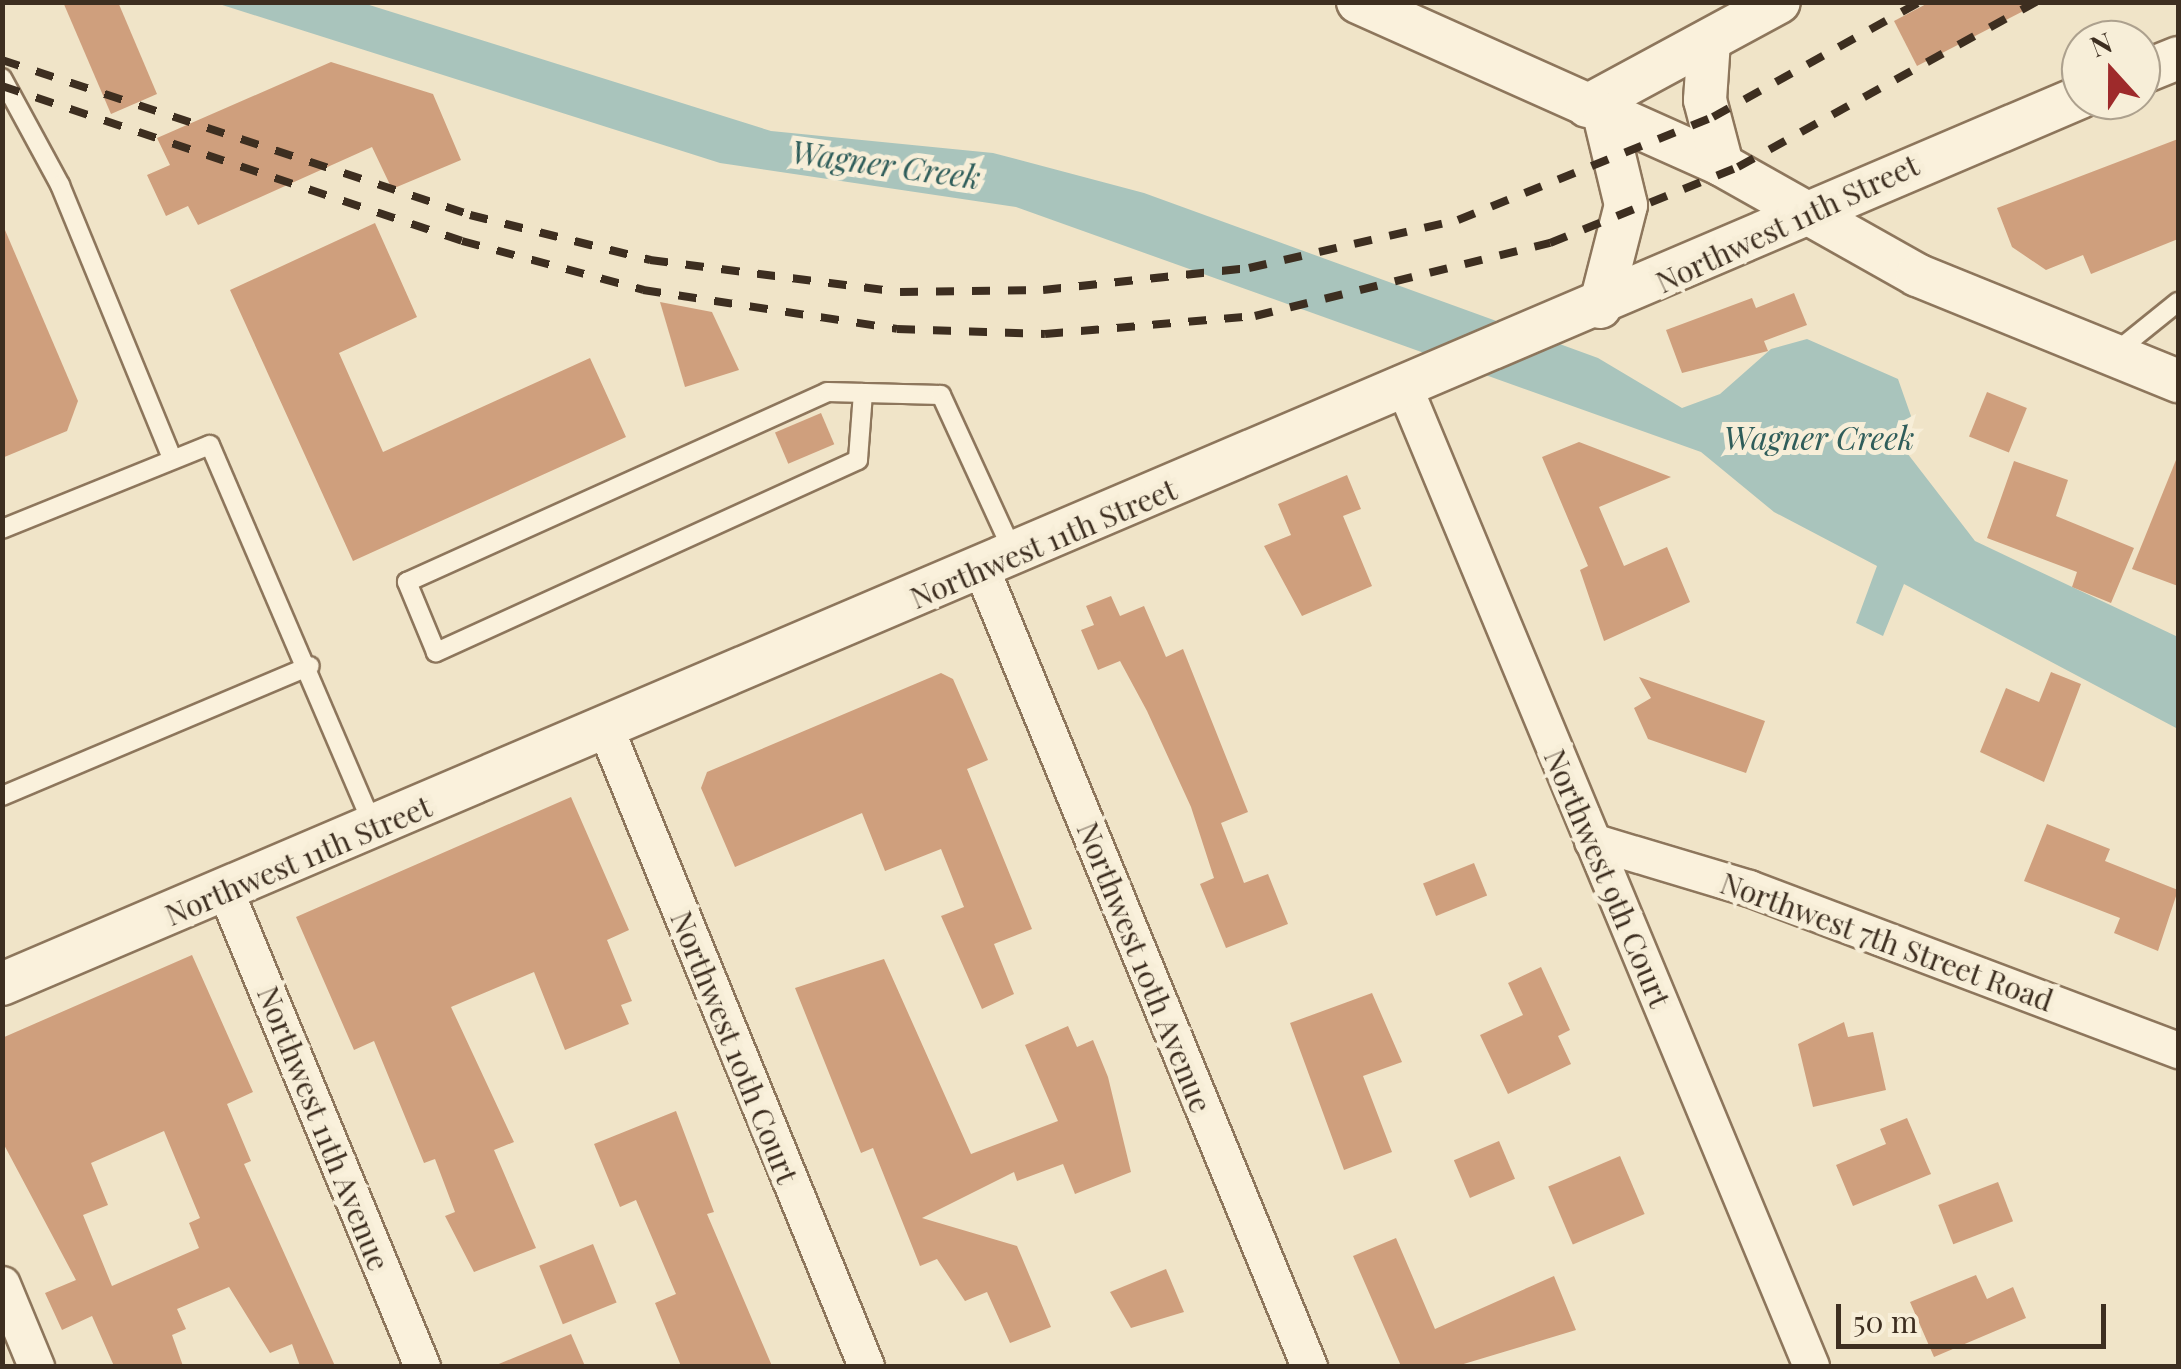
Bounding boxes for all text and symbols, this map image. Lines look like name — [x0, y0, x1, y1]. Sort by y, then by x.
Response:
north arrow — [2061, 20, 2161, 120]
text: N — [2085, 22, 2117, 64]
water label: Wagner Creek — [789, 132, 983, 196]
street label: Northwest 11th Street — [1650, 146, 1924, 300]
water label: Wagner Creek — [1724, 418, 1914, 456]
street label: Northwest 11th Street — [904, 470, 1182, 616]
street label: Northwest 9th Court — [1537, 743, 1679, 1013]
street label: Northwest 11th Street — [159, 787, 437, 933]
street label: Northwest 10th Avenue — [1070, 816, 1220, 1118]
street label: Northwest 7th Street Road — [1715, 864, 2059, 1018]
street label: Northwest 10th Court — [664, 905, 806, 1189]
street label: Northwest 11th Avenue — [250, 980, 398, 1276]
scale bar — [1841, 1284, 2111, 1346]
text: 50 m — [1853, 1301, 1918, 1341]

